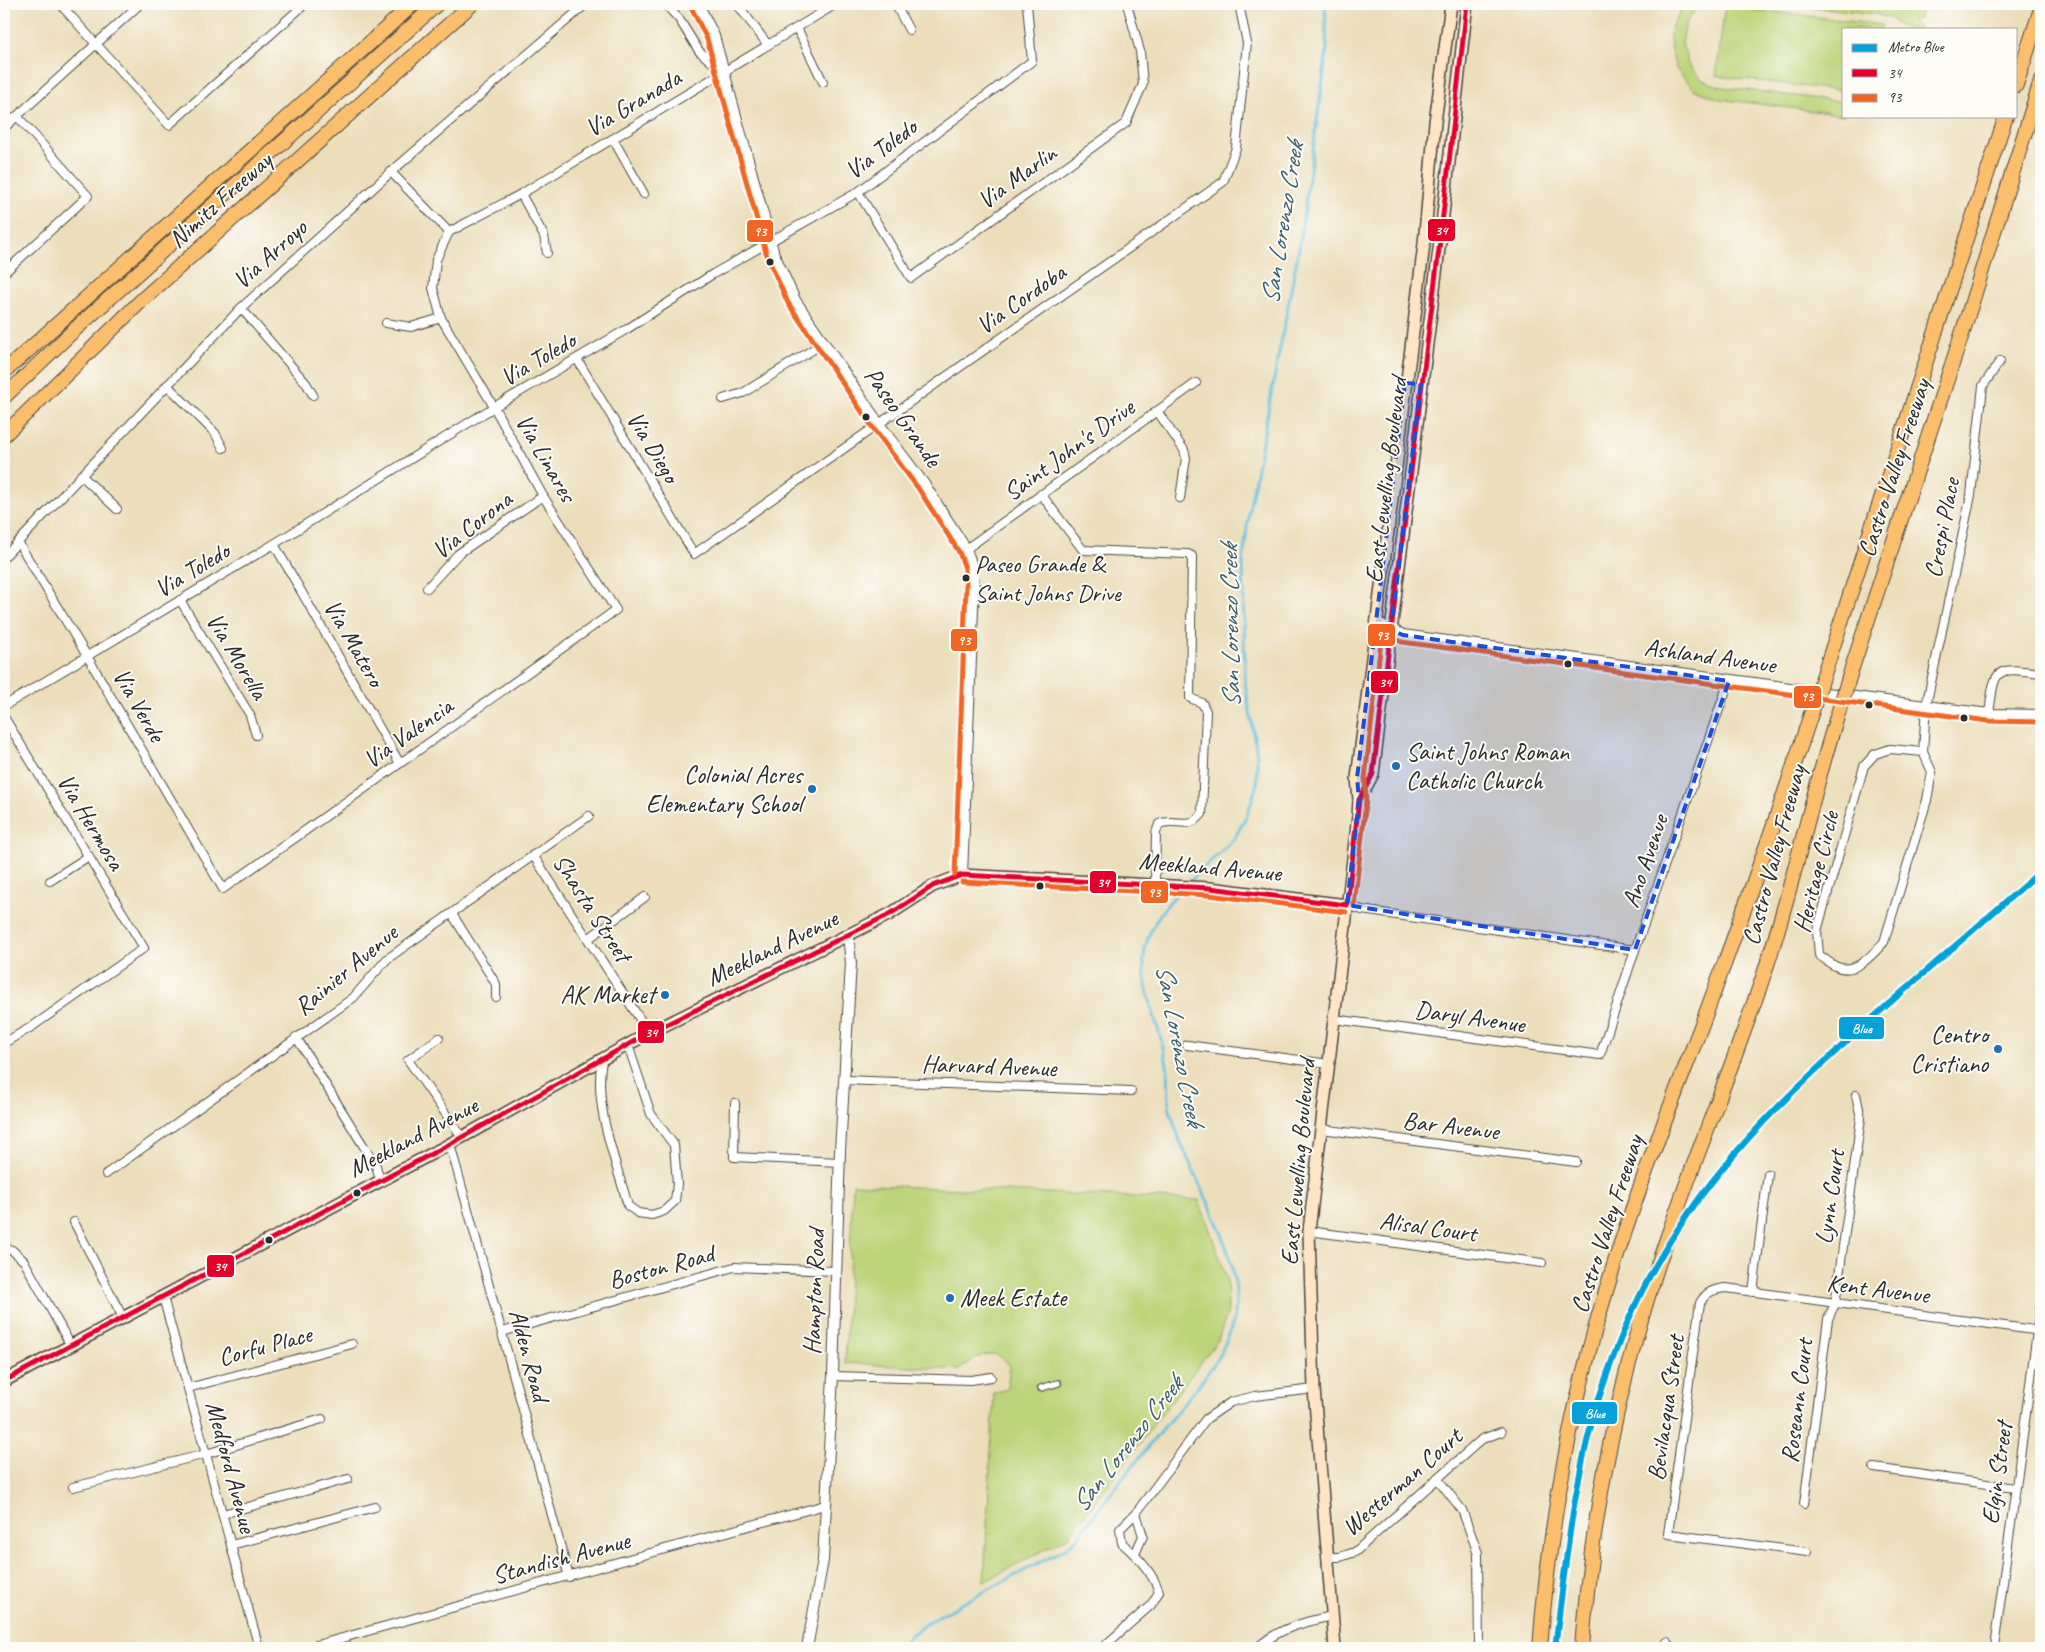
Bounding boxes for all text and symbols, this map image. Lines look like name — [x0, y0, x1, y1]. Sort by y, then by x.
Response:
legend — [1842, 28, 2018, 118]
text: Metro Blue — [1888, 38, 1945, 57]
street label: Via Granada — [579, 61, 689, 144]
text: 34 — [1888, 64, 1903, 83]
text: 93 — [1888, 88, 1903, 107]
street label: Via Toledo — [839, 110, 926, 186]
water label: San Lorenzo Creek — [1253, 134, 1312, 306]
street label: Via Marlin — [971, 136, 1064, 217]
street label: Nimitz Freeway — [161, 143, 280, 255]
street label: Via Arroyo — [226, 211, 315, 296]
line badge: 34 — [1427, 218, 1456, 242]
line badge: 93 — [746, 219, 774, 243]
text: 34 — [1435, 222, 1449, 239]
text: 93 — [754, 223, 768, 240]
street label: Via Cordoba — [970, 255, 1074, 341]
unlabelled marker — [765, 257, 775, 267]
street label: Via Toledo — [494, 323, 584, 393]
street label: Paseo Grande — [857, 361, 950, 475]
street label: East Lewelling Boulevard — [1358, 371, 1415, 585]
street label: Castro Valley Freeway — [1850, 373, 1939, 561]
street label: Saint John's Drive — [997, 391, 1142, 508]
street label: Via Diego — [619, 405, 688, 491]
street label: Via Linares — [508, 408, 585, 510]
unlabelled marker — [861, 412, 871, 422]
street label: Crespi Place — [1917, 474, 1968, 581]
street label: Via Corona — [426, 483, 520, 566]
street label: Via Toledo — [149, 534, 238, 605]
water label: San Lorenzo Creek — [1212, 539, 1248, 708]
place label: Paseo Grande & Saint Johns Drive — [975, 549, 1123, 608]
marker: Paseo Grande & Saint Johns Drive — [961, 573, 971, 583]
street label: Via Matero — [316, 594, 393, 695]
street label: Via Morella — [199, 607, 276, 707]
line badge: 93 — [1367, 623, 1396, 647]
text: 93 — [1376, 627, 1390, 644]
line badge: 93 — [950, 628, 978, 652]
street label: Ashland Avenue — [1642, 631, 1779, 681]
text: 93 — [958, 632, 972, 649]
unlabelled marker — [1563, 659, 1573, 669]
street label: Via Verde — [105, 663, 174, 749]
line badge: 34 — [1370, 670, 1399, 694]
text: 34 — [1379, 674, 1393, 691]
line badge: 93 — [1793, 685, 1822, 709]
text: 93 — [1801, 688, 1815, 705]
street label: Via Valencia — [357, 689, 461, 775]
unlabelled marker — [1864, 700, 1874, 710]
unlabelled marker — [1959, 713, 1969, 723]
place label: Saint Johns Roman Catholic Church — [1406, 736, 1570, 797]
place label: Colonial Acres Elementary School — [646, 759, 807, 820]
street label: Castro Valley Freeway — [1735, 759, 1814, 949]
marker: Saint Johns Roman Catholic Church — [1390, 760, 1402, 772]
street label: Via Hermosa — [50, 768, 133, 878]
marker: Colonial Acres Elementary School — [806, 783, 818, 795]
street label: Heritage Circle — [1785, 806, 1847, 936]
street label: Ano Avenue — [1614, 809, 1676, 912]
street label: Meekland Avenue — [1138, 845, 1284, 889]
street label: Shasta Street — [545, 848, 641, 971]
line badge: 34 — [1089, 870, 1117, 894]
text: 34 — [1097, 874, 1111, 891]
line badge: 93 — [1140, 880, 1169, 904]
unlabelled marker — [1035, 881, 1045, 891]
text: 93 — [1148, 884, 1162, 901]
street label: Meekland Avenue — [701, 902, 845, 994]
street label: Rainier Avenue — [288, 916, 406, 1023]
water label: San Lorenzo Creek — [1148, 962, 1213, 1134]
place label: AK Market — [560, 979, 659, 1011]
marker: AK Market — [659, 989, 671, 1001]
street label: Daryl Avenue — [1413, 993, 1529, 1041]
line badge: Blue — [1838, 1016, 1885, 1040]
place label: Centro Cristiano — [1911, 1019, 1991, 1080]
line badge: 34 — [637, 1020, 665, 1044]
text: Blue — [1852, 1020, 1873, 1037]
text: 34 — [645, 1024, 659, 1041]
marker: Centro Cristiano — [1992, 1043, 2004, 1055]
street label: Harvard Avenue — [921, 1048, 1059, 1084]
street label: East Lewelling Boulevard — [1273, 1054, 1323, 1266]
street label: Meekland Avenue — [343, 1089, 485, 1185]
street label: Bar Avenue — [1401, 1104, 1503, 1148]
street label: Castro Valley Freeway — [1563, 1129, 1652, 1317]
street label: Lynn Court — [1808, 1145, 1853, 1246]
unlabelled marker — [352, 1188, 362, 1198]
street label: Alisal Court — [1378, 1204, 1481, 1250]
street label: Hampton Road — [796, 1225, 832, 1355]
unlabelled marker — [264, 1235, 274, 1245]
street label: Boston Road — [605, 1237, 721, 1296]
line badge: 34 — [206, 1254, 235, 1278]
text: 34 — [214, 1258, 228, 1275]
street label: Kent Avenue — [1825, 1267, 1933, 1311]
place label: Meek Estate — [960, 1282, 1068, 1314]
marker: Meek Estate — [944, 1292, 956, 1304]
street label: Alden Road — [501, 1305, 558, 1409]
street label: Corfu Place — [215, 1318, 317, 1374]
street label: Bevilacqua Street — [1640, 1331, 1692, 1483]
street label: Roseann Court — [1774, 1335, 1821, 1465]
water label: San Lorenzo Creek — [1064, 1365, 1194, 1518]
street label: Medford Avenue — [198, 1398, 264, 1538]
line badge: Blue — [1571, 1401, 1618, 1425]
text: Blue — [1585, 1405, 1606, 1422]
street label: Elgin Street — [1974, 1416, 2021, 1526]
street label: Westerman Court — [1335, 1419, 1471, 1543]
street label: Standish Avenue — [489, 1524, 635, 1592]

